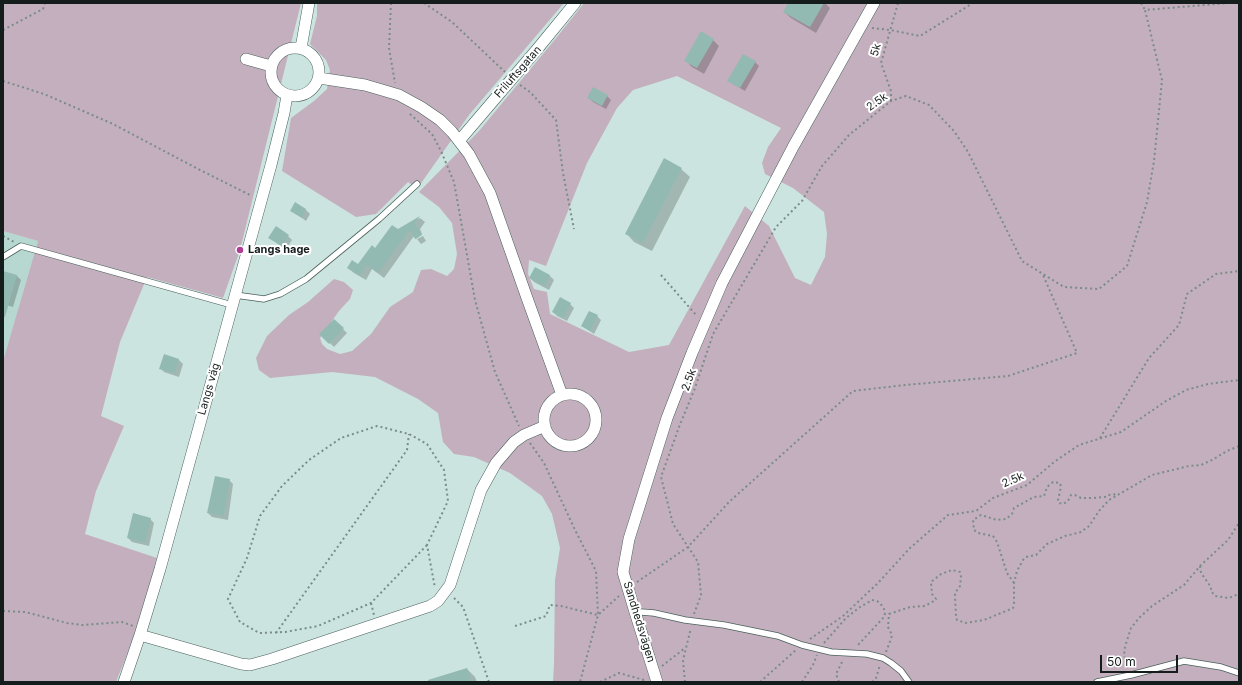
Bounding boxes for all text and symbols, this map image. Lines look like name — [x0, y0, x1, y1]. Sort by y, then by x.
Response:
street label: 5k — [868, 42, 884, 58]
street label: Friluftsgatan — [492, 43, 544, 101]
street label: 2.5k — [864, 90, 890, 114]
place label: Langs hage — [248, 243, 310, 257]
marker: Langs hage — [235, 245, 245, 255]
street label: Langs väg — [195, 361, 223, 417]
street label: 2.5k — [679, 367, 699, 393]
street label: 2.5k — [1000, 469, 1026, 491]
street label: Sandhedsvägen — [620, 580, 658, 664]
scale bar — [1102, 647, 1180, 673]
text: 50 m — [1107, 654, 1136, 669]

